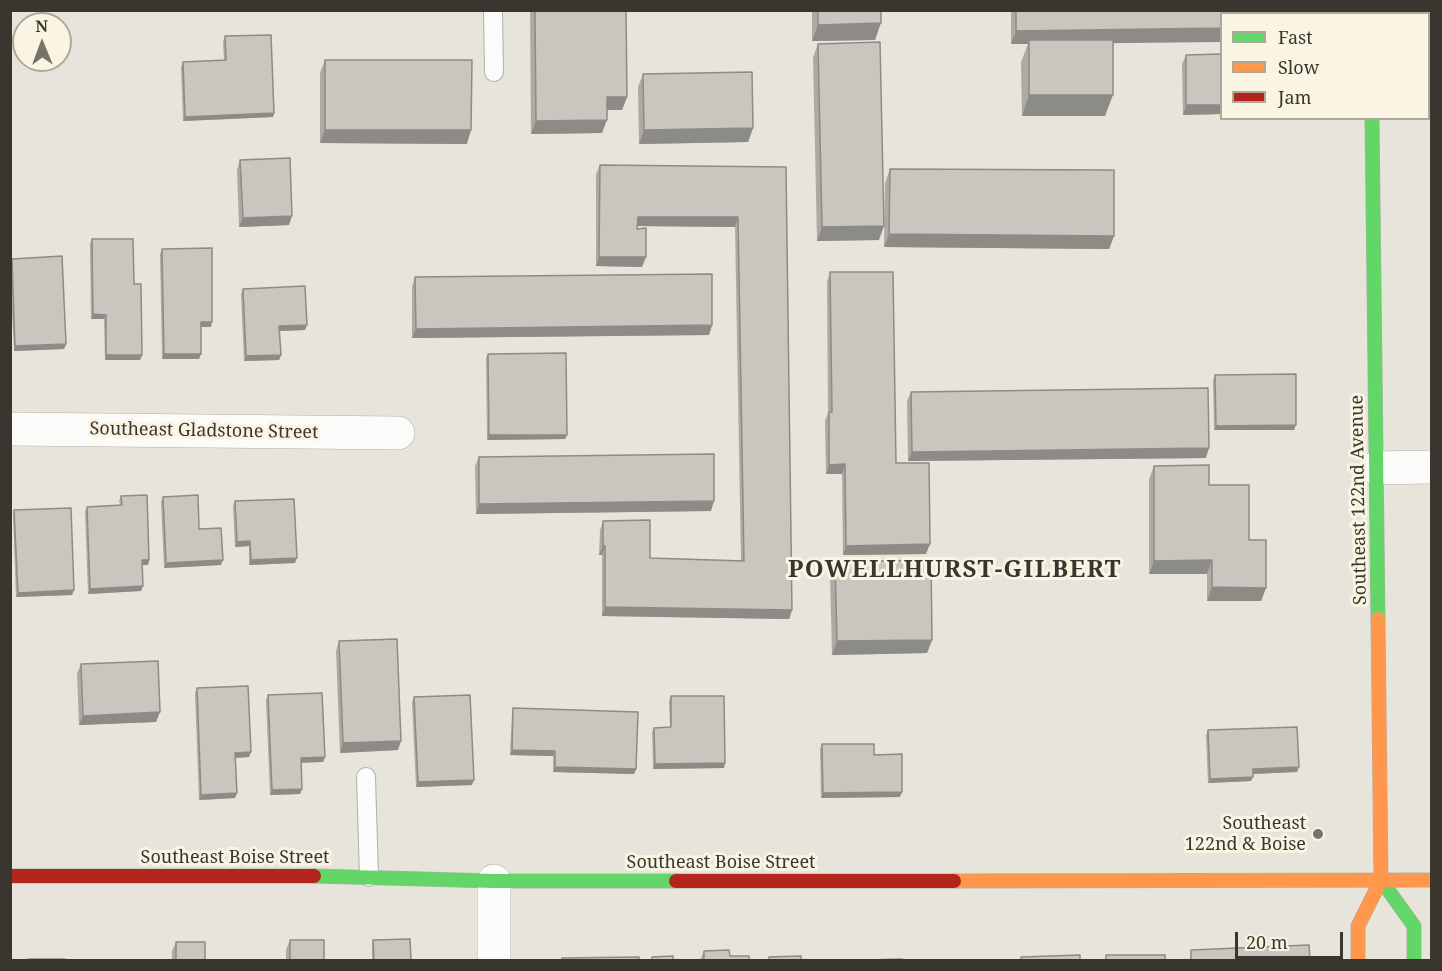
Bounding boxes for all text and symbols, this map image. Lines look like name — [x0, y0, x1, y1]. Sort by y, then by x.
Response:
north arrow — [12, 12, 72, 72]
legend — [1220, 12, 1430, 120]
text: N — [35, 15, 48, 37]
text: Fast — [1278, 25, 1313, 49]
text: Slow — [1278, 55, 1319, 79]
text: Jam — [1278, 85, 1312, 109]
street label: Southeast 122nd Avenue — [1346, 395, 1372, 605]
street label: Southeast Gladstone Street — [89, 418, 319, 444]
district label: POWELLHURST-GILBERT — [788, 556, 1122, 584]
place label: Southeast 122nd & Boise — [1185, 813, 1306, 856]
marker: Southeast 122nd & Boise — [1311, 827, 1325, 841]
street label: Southeast Boise Street — [141, 847, 329, 869]
street label: Southeast Boise Street — [627, 852, 815, 874]
scale bar — [1238, 920, 1346, 958]
text: 20 m — [1246, 930, 1288, 954]

